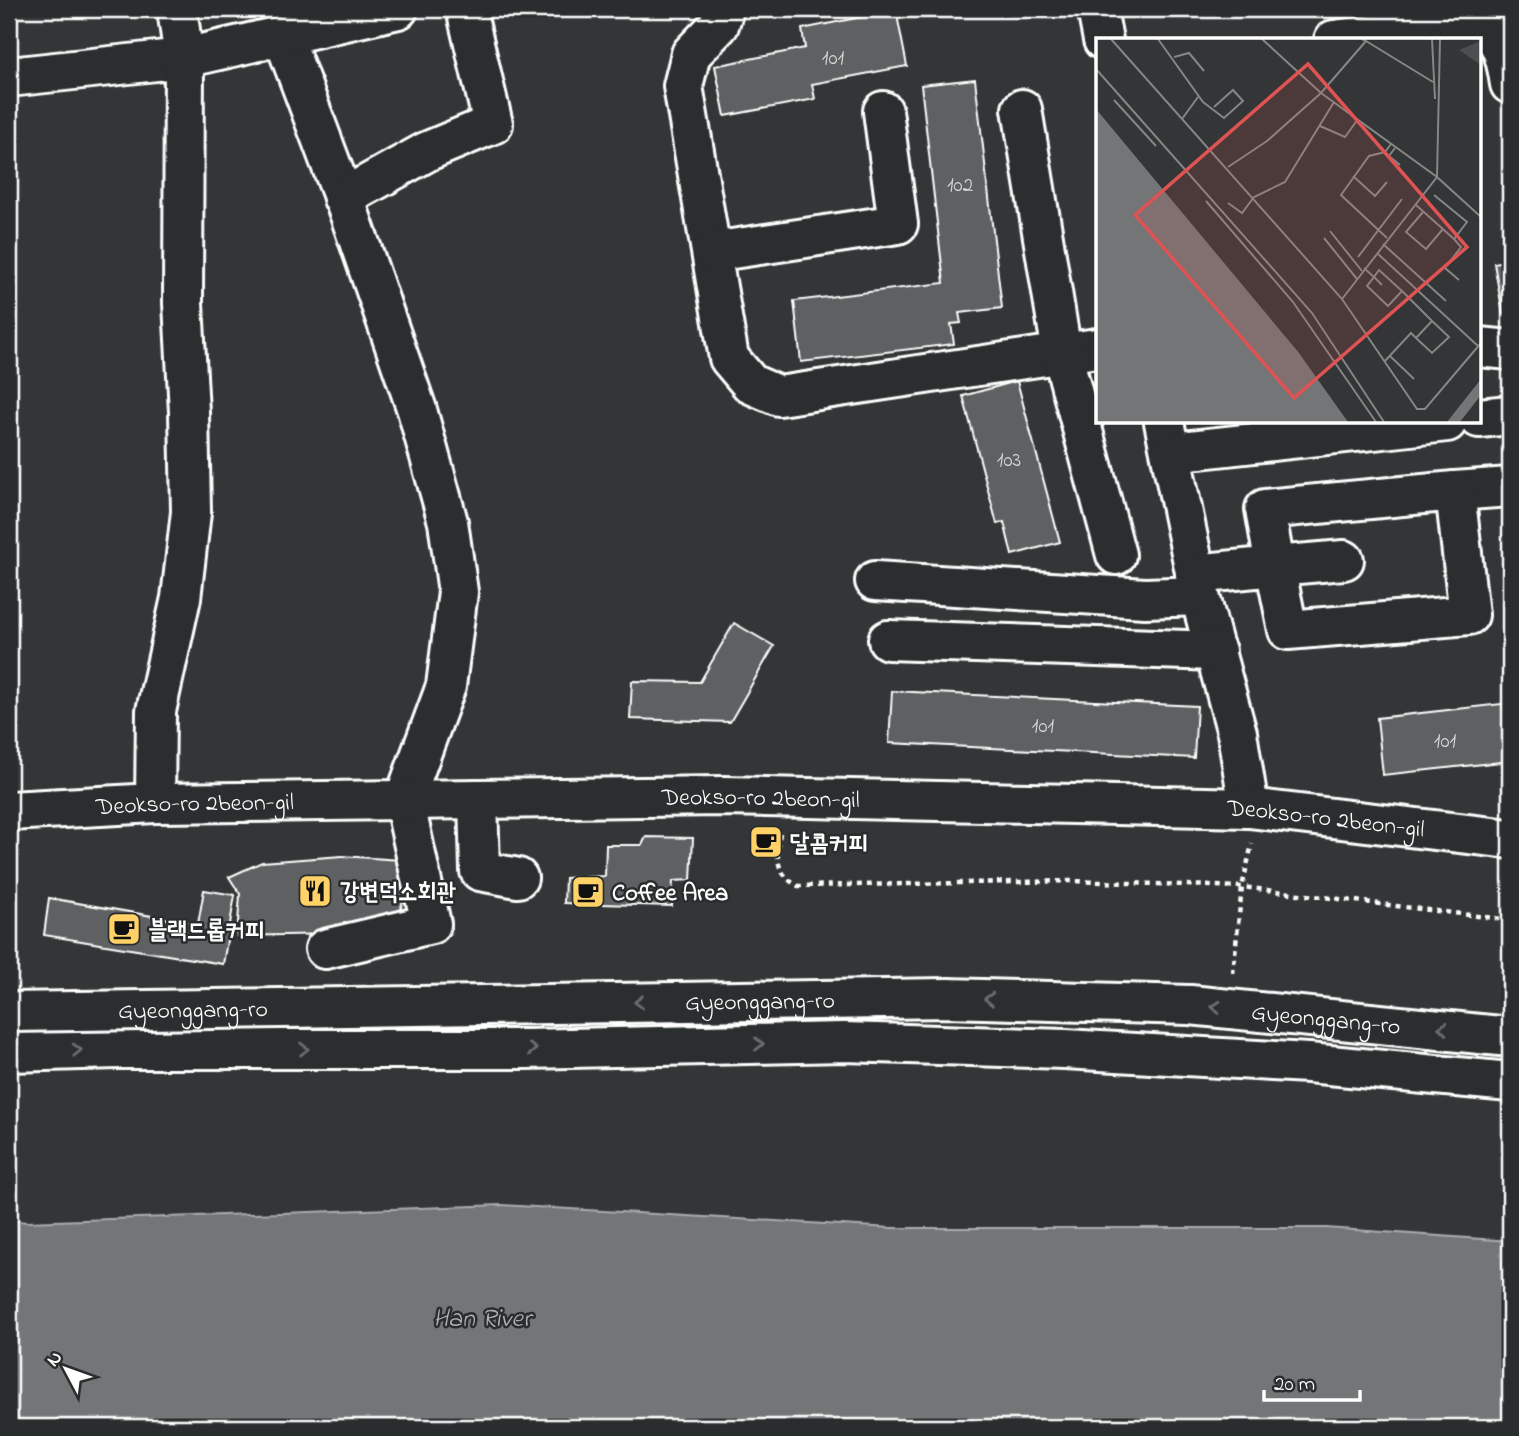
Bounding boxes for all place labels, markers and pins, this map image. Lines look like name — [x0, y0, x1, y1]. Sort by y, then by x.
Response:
cafe icon: 달콤커피 — [747, 823, 785, 861]
place label: 달콤커피 — [790, 827, 867, 862]
restaurant icon: 강변덕소회관 — [296, 872, 334, 910]
cafe icon: Coffee Area — [569, 873, 607, 911]
place label: 강변덕소회관 — [340, 876, 457, 911]
place label: Coffee Area — [612, 877, 728, 912]
cafe icon: 블랙드롭커피 — [105, 910, 143, 948]
place label: 블랙드롭커피 — [148, 914, 264, 949]

